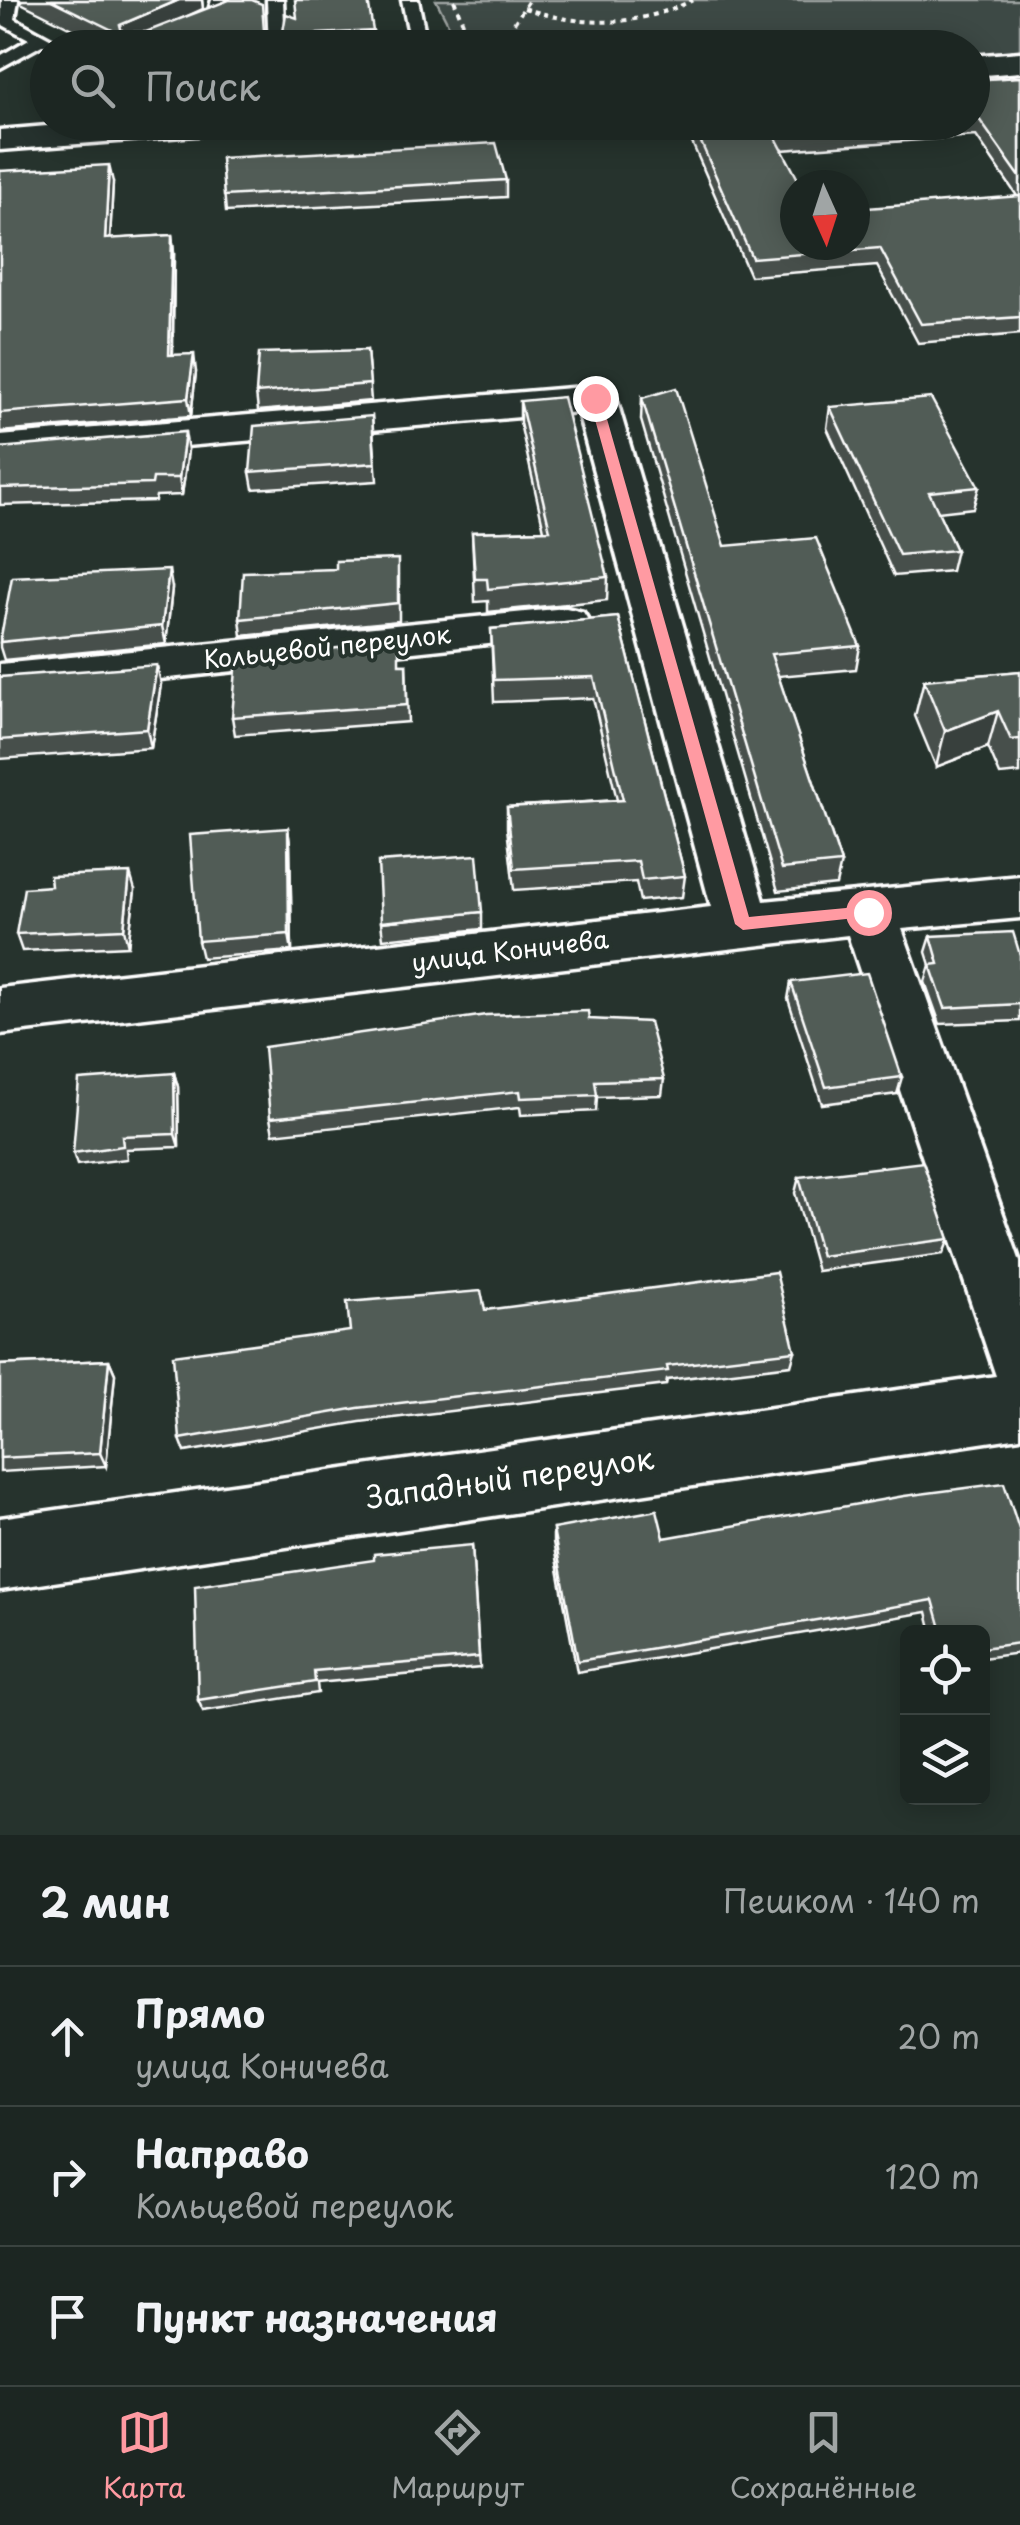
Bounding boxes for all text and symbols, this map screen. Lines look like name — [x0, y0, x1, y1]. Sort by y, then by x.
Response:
search box — [30, 30, 990, 140]
text: Поиск — [145, 57, 260, 114]
icon: search — [65, 58, 120, 113]
north arrow — [780, 170, 870, 260]
route end — [573, 376, 619, 422]
street label: Кольцевой переулок — [201, 614, 453, 678]
route start — [846, 890, 892, 936]
street label: улица Коничева — [409, 919, 611, 981]
street label: Западный переулок — [363, 1434, 657, 1519]
map controls — [900, 1625, 990, 1805]
button: locate — [900, 1625, 990, 1715]
button: layers — [900, 1715, 990, 1805]
text: 2 мин — [40, 1869, 171, 1932]
text: Пешком · 140 m — [723, 1876, 980, 1924]
text: Прямо — [135, 1984, 265, 2041]
icon: ahead — [40, 2009, 95, 2064]
text: 20 m — [898, 2012, 980, 2060]
text: улица Коничева — [135, 2041, 389, 2089]
text: Направо — [135, 2124, 309, 2181]
icon: right — [40, 2149, 95, 2204]
text: 120 m — [885, 2152, 980, 2200]
text: Кольцевой переулок — [135, 2181, 453, 2229]
text: Пункт назначения — [135, 2288, 498, 2345]
icon: arrive — [40, 2289, 95, 2344]
tab: Карта — [103, 2405, 185, 2508]
tab: Маршрут — [391, 2405, 524, 2508]
tab: Сохранённые — [730, 2405, 917, 2508]

